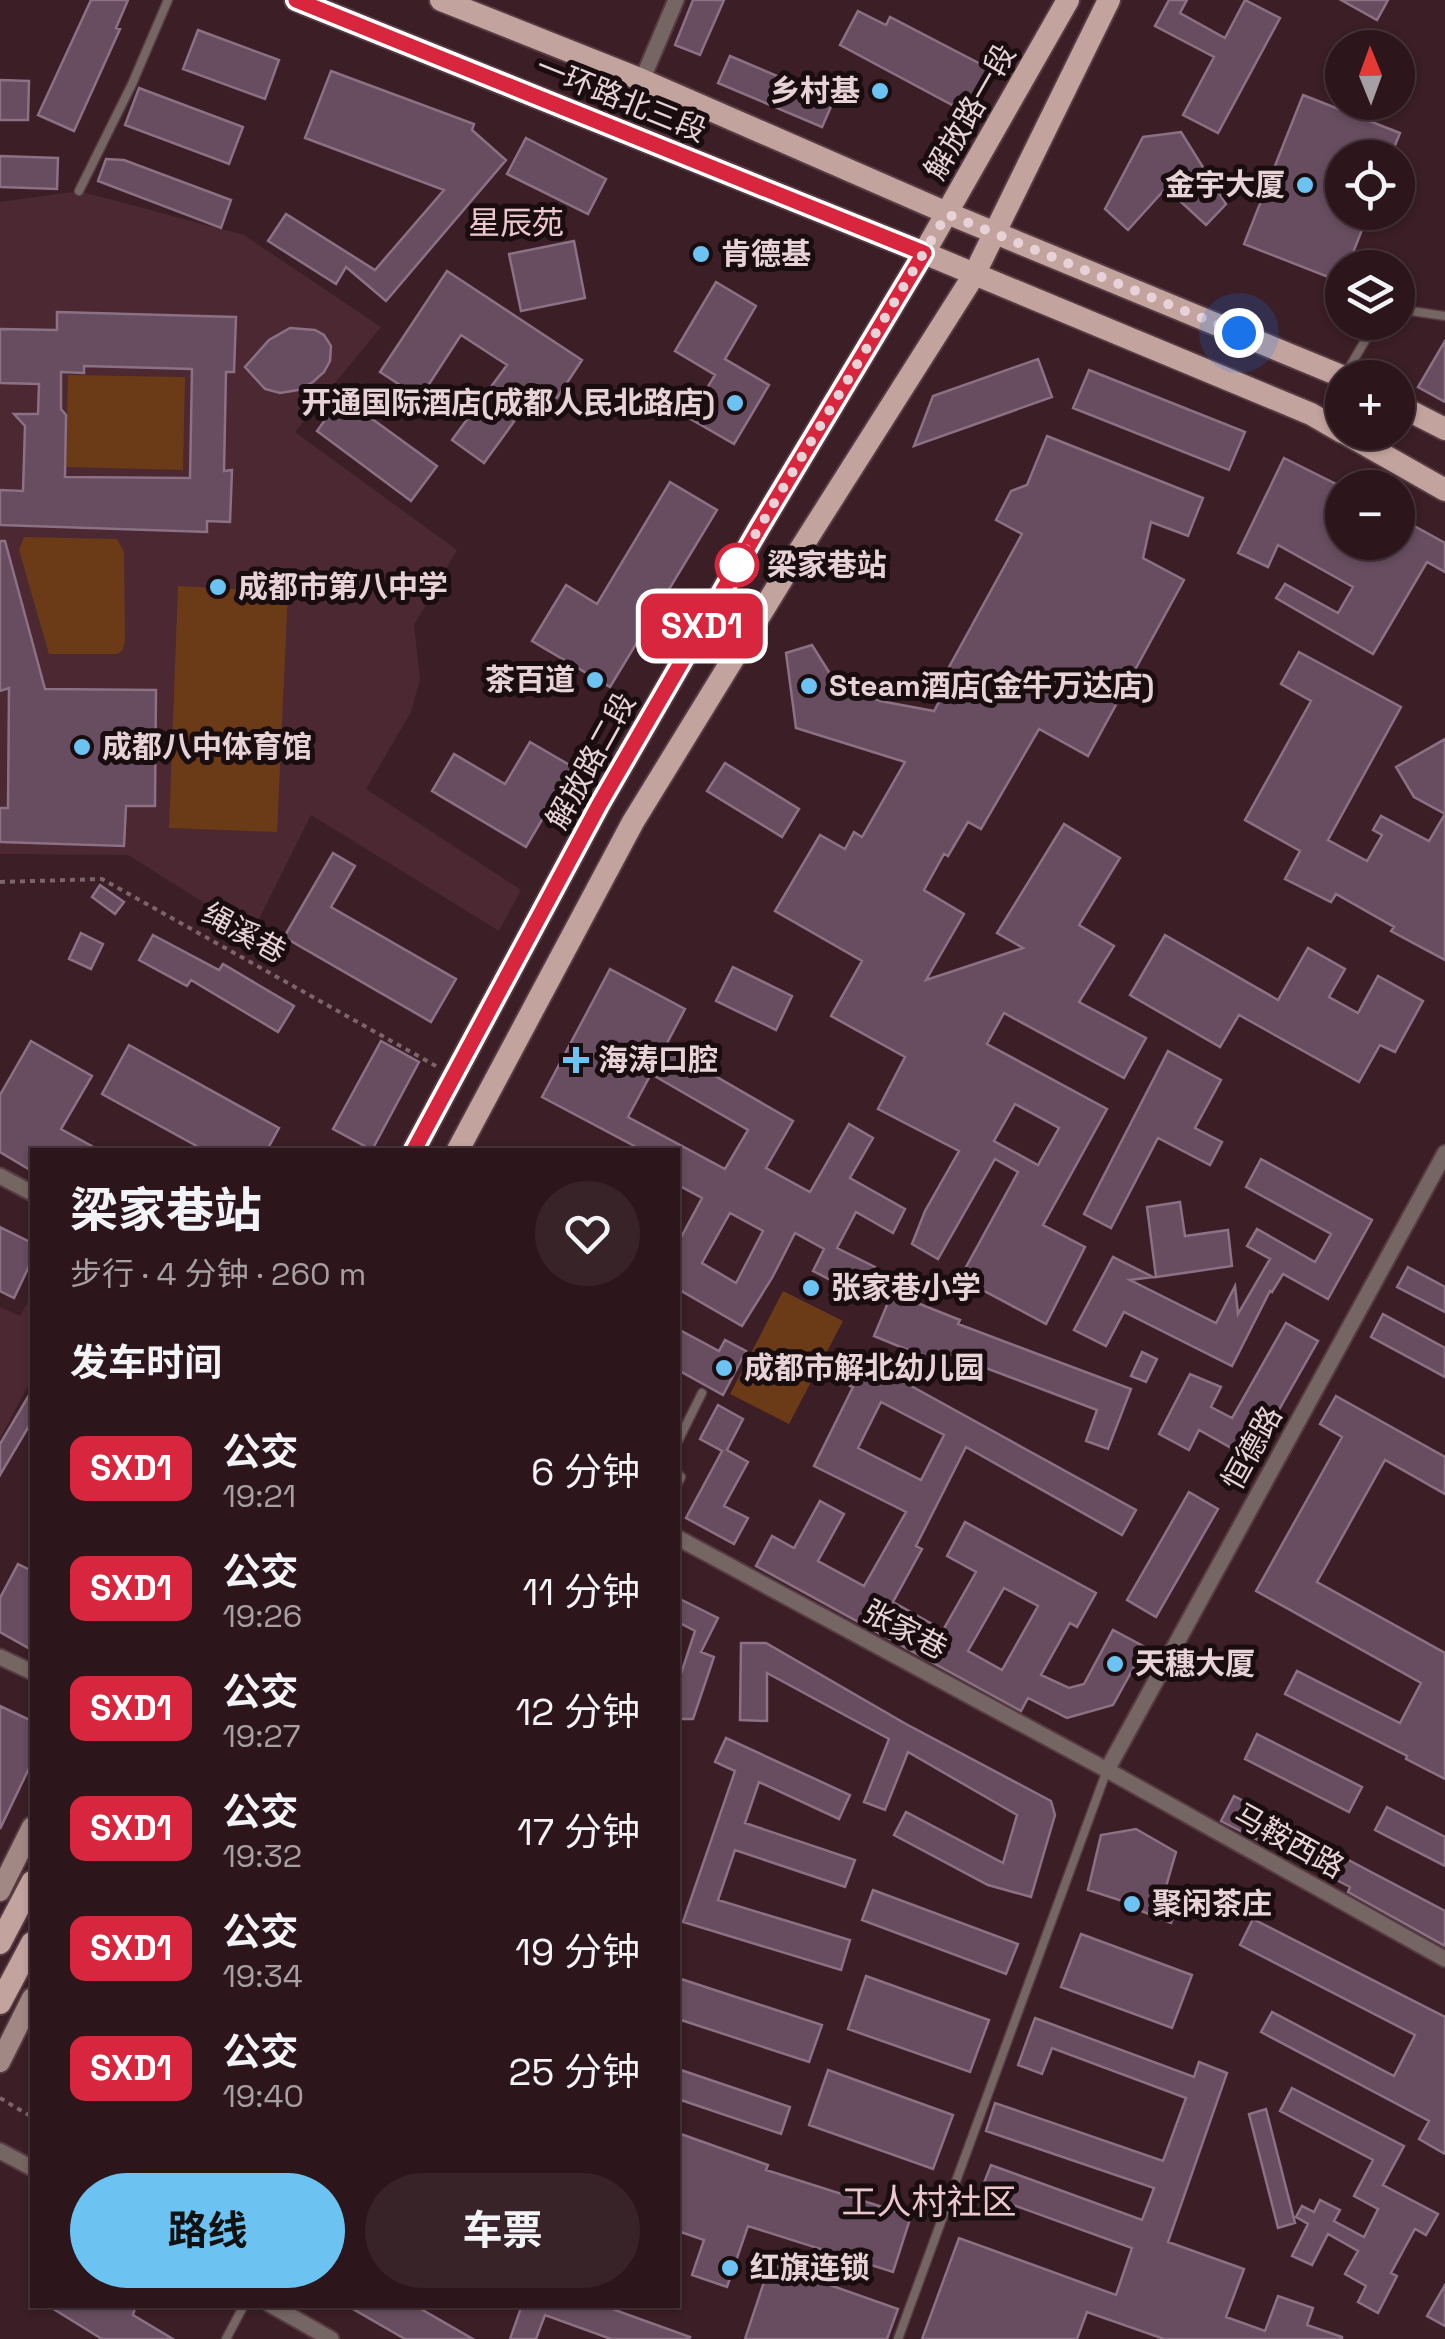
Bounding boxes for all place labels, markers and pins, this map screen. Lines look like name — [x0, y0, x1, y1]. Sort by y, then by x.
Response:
place label: 乡村基 — [770, 71, 860, 110]
marker: 乡村基 — [869, 80, 891, 102]
place label: 金宇大厦 — [1165, 165, 1285, 204]
marker: 金宇大厦 — [1294, 174, 1316, 196]
place label: 肯德基 — [721, 234, 811, 273]
marker: 肯德基 — [690, 243, 712, 265]
place label: 开通国际酒店(成都人民北路店) — [301, 383, 715, 422]
marker: 开通国际酒店(成都人民北路店) — [724, 392, 746, 414]
marker: 梁家巷站 — [716, 544, 758, 586]
place label: 梁家巷站 — [767, 545, 887, 584]
place label: 成都市第八中学 — [238, 567, 448, 606]
marker: 成都市第八中学 — [207, 576, 229, 598]
place label: 茶百道 — [485, 660, 575, 699]
place label: Steam酒店(金牛万达店) — [829, 666, 1154, 705]
marker: 茶百道 — [584, 669, 606, 691]
marker: Steam酒店(金牛万达店) — [798, 675, 820, 697]
place label: 成都八中体育馆 — [102, 727, 312, 766]
marker: 成都八中体育馆 — [71, 736, 93, 758]
place label: 海涛口腔 — [598, 1040, 718, 1079]
marker: 海涛口腔 — [563, 1047, 589, 1073]
place label: 张家巷小学 — [831, 1268, 981, 1307]
marker: 张家巷小学 — [800, 1277, 822, 1299]
place label: 成都市解北幼儿园 — [744, 1348, 984, 1387]
marker: 成都市解北幼儿园 — [713, 1357, 735, 1379]
place label: 天穗大厦 — [1135, 1644, 1255, 1683]
marker: 天穗大厦 — [1104, 1653, 1126, 1675]
place label: 聚闲茶庄 — [1152, 1884, 1272, 1923]
marker: 聚闲茶庄 — [1121, 1893, 1143, 1915]
place label: 红旗连锁 — [750, 2248, 870, 2287]
marker: 红旗连锁 — [719, 2257, 741, 2279]

